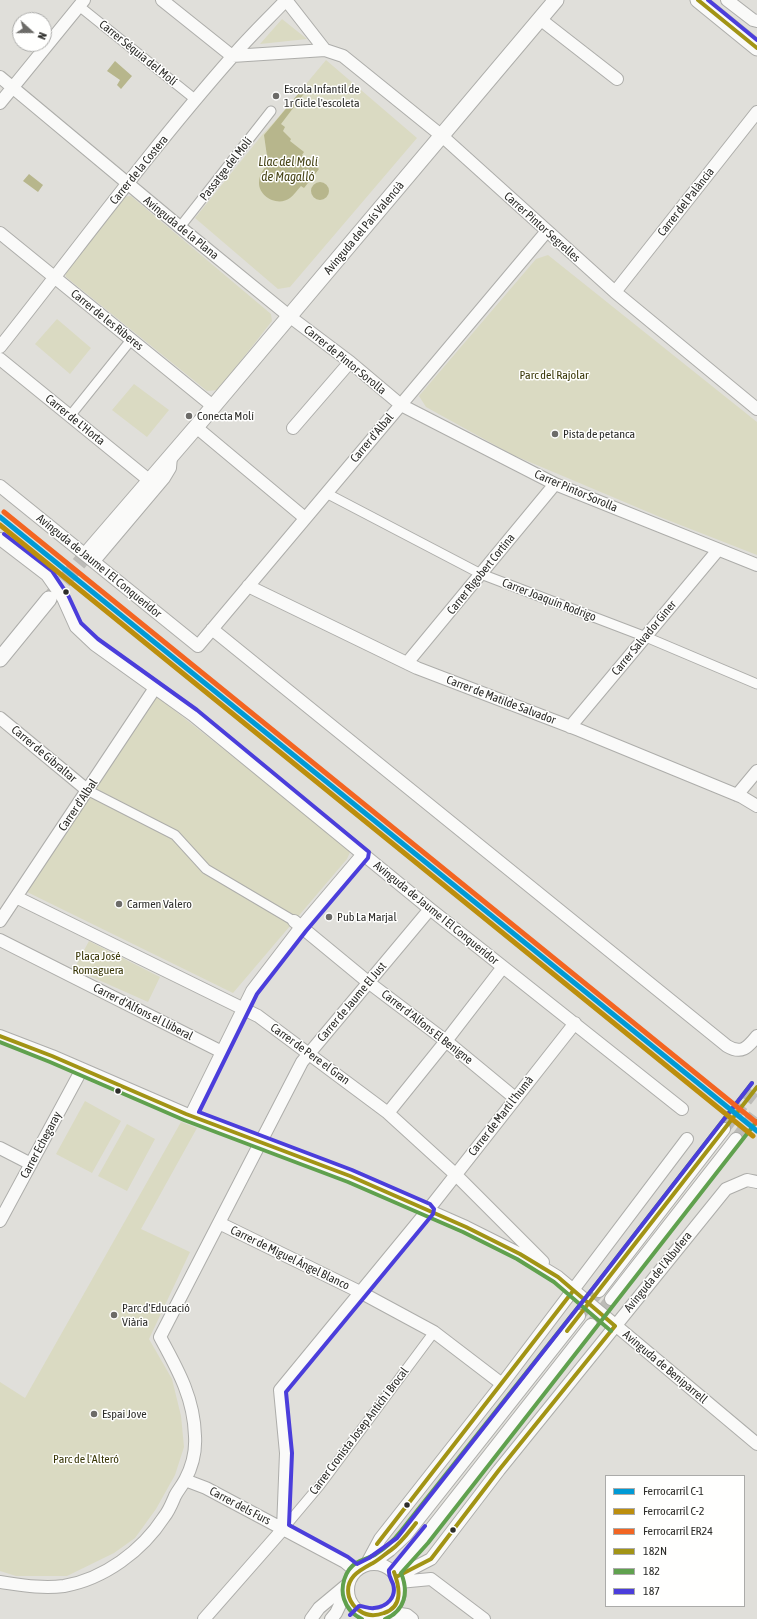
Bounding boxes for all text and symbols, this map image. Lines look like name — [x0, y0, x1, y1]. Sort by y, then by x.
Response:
north arrow — [12, 12, 52, 52]
street label: Carrer Séquia del Molí — [96, 17, 180, 89]
text: N — [36, 31, 49, 41]
place label: Escola Infantil de 1r Cicle l'escoleta — [284, 82, 360, 110]
marker: Escola Infantil de 1r Cicle l'escoleta — [271, 91, 281, 101]
street label: Carrer de la Costera — [107, 133, 171, 207]
street label: Passatge del Molí — [197, 134, 255, 204]
water label: Llac del Molí de Magalló — [258, 154, 318, 185]
street label: Carrer del Palància — [655, 165, 717, 239]
street label: Avinguda del País Valencià — [321, 178, 407, 278]
street label: Carrer Pintor Segrelles — [501, 189, 583, 265]
street label: Avinguda de la Plana — [141, 193, 221, 263]
street label: Carrer de les Riberes — [68, 286, 146, 354]
street label: Carrer de Pintor Sorolla — [301, 322, 389, 398]
park label: Parc del Rajolar — [519, 368, 589, 382]
street label: Carrer de L'Horta — [42, 392, 108, 448]
place label: Conecta Molí — [197, 409, 254, 423]
street label: Carrer d'Albal — [347, 410, 397, 466]
marker: Conecta Molí — [184, 411, 194, 421]
place label: Pista de petanca — [563, 427, 635, 441]
marker: Pista de petanca — [550, 429, 560, 439]
street label: Carrer Pintor Sorolla — [532, 467, 620, 515]
street label: Avinguda de Jaume I El Conqueridor — [34, 511, 164, 621]
street label: Carrer Rigobert Cortina — [444, 531, 518, 617]
street label: Carrer Joaquín Rodrigo — [500, 575, 598, 625]
unlabelled marker — [61, 587, 71, 597]
street label: Carrer Salvador Giner — [609, 598, 679, 678]
street label: Carrer de Matilde Salvador — [444, 672, 558, 728]
street label: Carrer de Gibraltar — [8, 722, 80, 786]
street label: Carrer d'Albal — [55, 776, 101, 834]
street label: Avinguda de Jaume I El Conqueridor — [371, 858, 501, 968]
place label: Carmen Valero — [127, 897, 192, 911]
marker: Carmen Valero — [114, 899, 124, 909]
place label: Pub La Marjal — [337, 910, 397, 924]
marker: Pub La Marjal — [324, 912, 334, 922]
park label: Plaça José Romaguera — [72, 949, 124, 977]
street label: Carrer de Jaume El Just — [314, 959, 390, 1045]
street label: Carrer d'Alfons el Lliberal — [91, 981, 195, 1043]
street label: Carrer d'Alfons El Benigne — [378, 987, 476, 1067]
street label: Carrer de Pere el Gran — [267, 1020, 353, 1088]
street label: Carrer de Martí l'humà — [465, 1073, 537, 1159]
unlabelled marker — [113, 1086, 123, 1096]
street label: Carrer Echegaray — [17, 1109, 65, 1181]
street label: Carrer de Miguel Ángel Blanco — [228, 1223, 352, 1293]
street label: Avinguda de l'Albufera — [621, 1229, 695, 1315]
place label: Parc d'Educació Viària — [122, 1301, 190, 1329]
marker: Parc d'Educació Viària — [109, 1310, 119, 1320]
street label: Avinguda de Beniparrell — [620, 1327, 710, 1407]
street label: Carrer Cronista Josep Antich i Brocal — [306, 1365, 412, 1497]
place label: Espai Jove — [102, 1407, 147, 1421]
marker: Espai Jove — [89, 1409, 99, 1419]
park label: Parc de l'Alteró — [53, 1452, 119, 1466]
legend — [605, 1475, 745, 1607]
street label: Carrer dels Furs — [207, 1484, 273, 1528]
text: Ferrocarril C-1 — [643, 1484, 704, 1498]
unlabelled marker — [402, 1500, 412, 1510]
text: Ferrocarril C-2 — [643, 1504, 705, 1518]
text: Ferrocarril ER24 — [643, 1524, 713, 1538]
unlabelled marker — [448, 1525, 458, 1535]
text: 182N — [643, 1544, 667, 1558]
text: 182 — [643, 1564, 660, 1578]
text: 187 — [643, 1584, 660, 1598]

